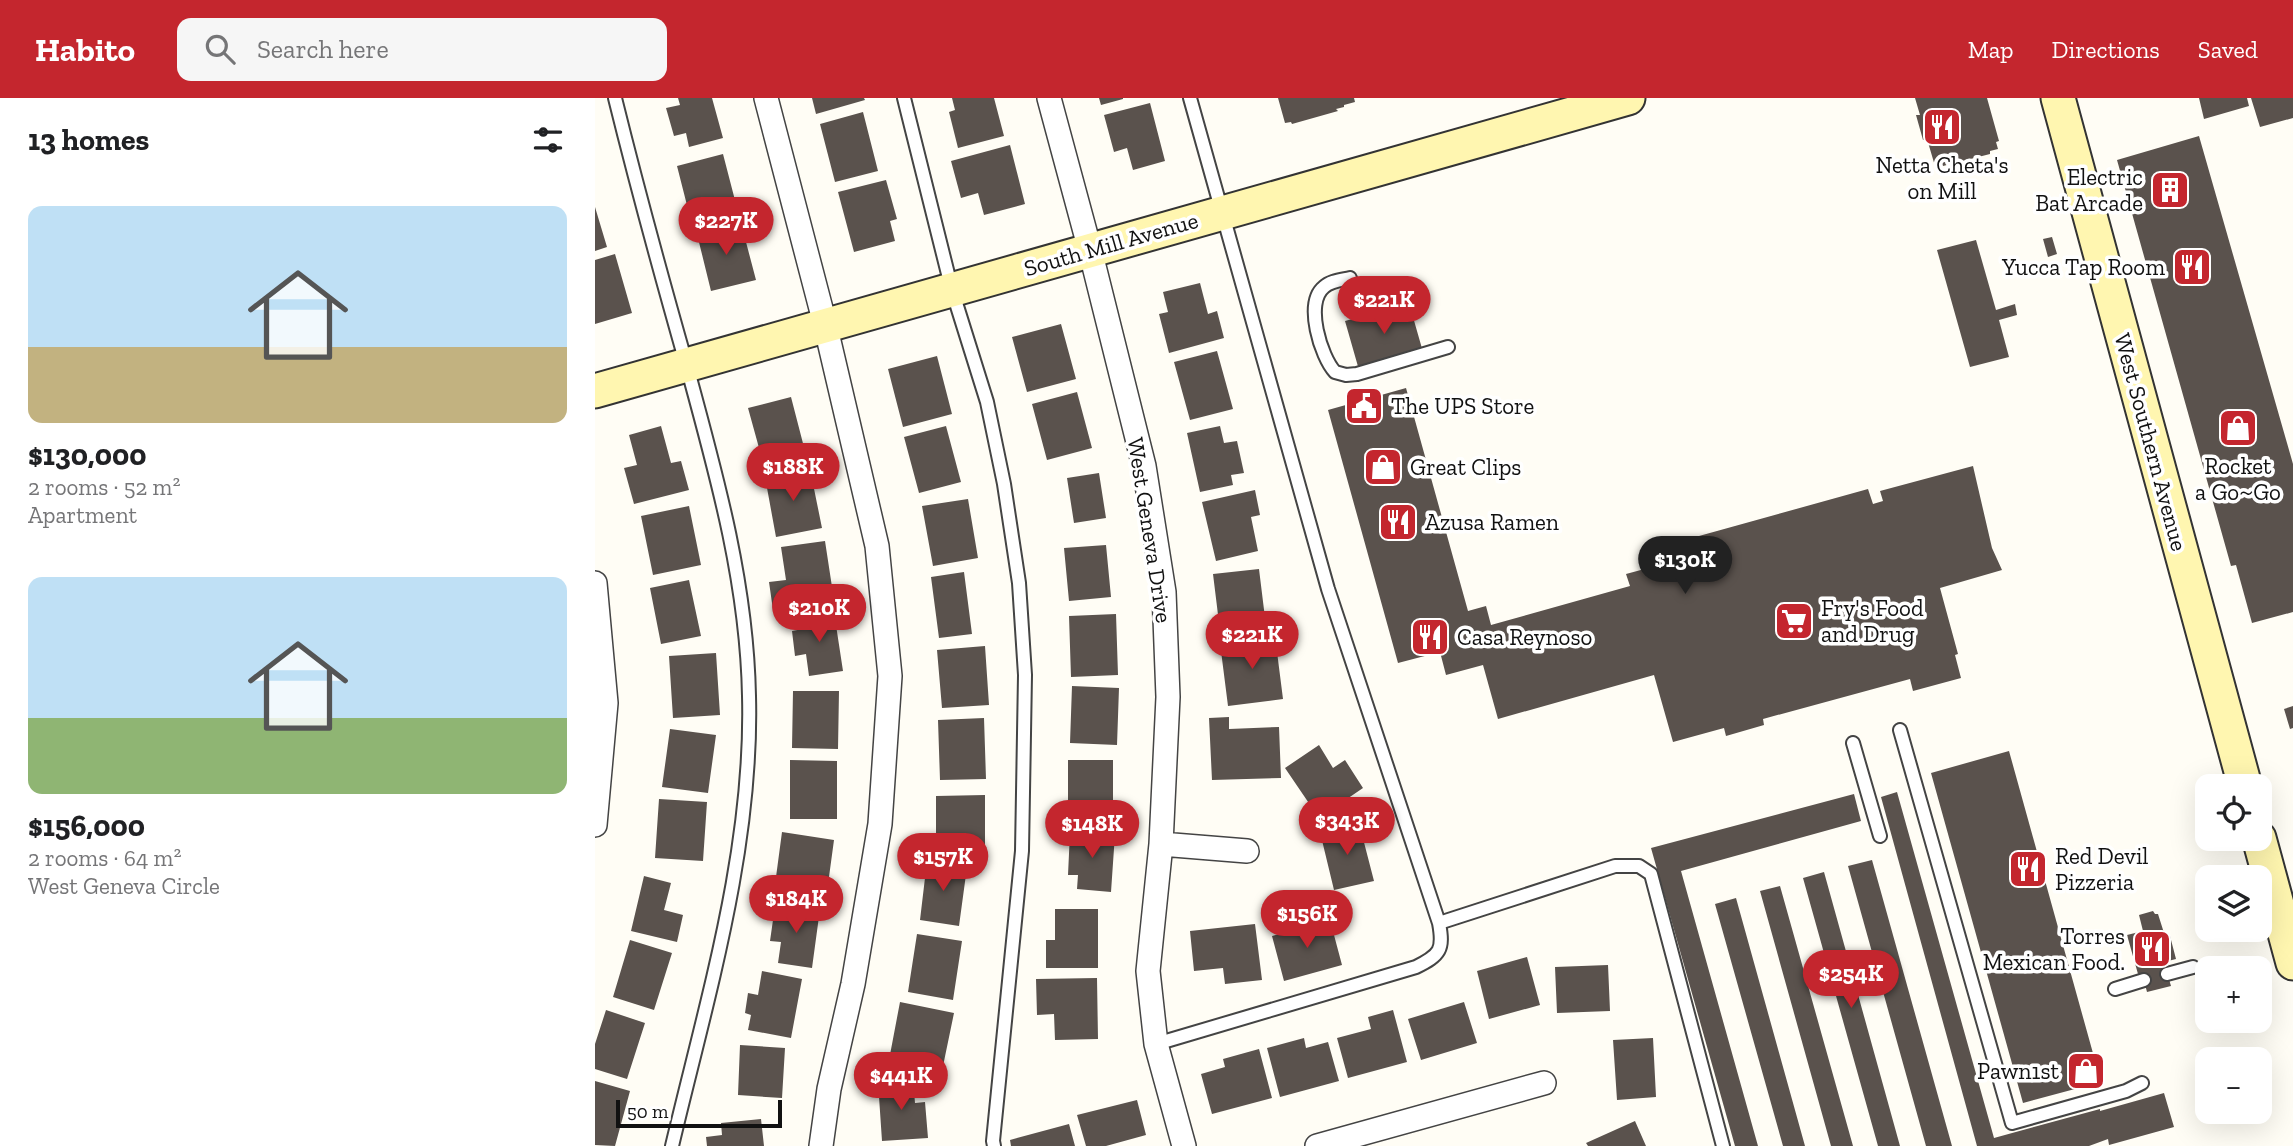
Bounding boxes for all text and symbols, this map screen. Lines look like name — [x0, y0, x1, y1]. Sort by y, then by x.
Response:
search box — [177, 18, 667, 81]
text: Habito — [35, 30, 135, 69]
icon: search — [201, 30, 239, 68]
text: Search here — [257, 33, 389, 65]
text: Map — [1968, 35, 2014, 64]
text: Directions — [2052, 35, 2160, 64]
text: Saved — [2198, 35, 2258, 64]
restaurant icon: Netta Cheta's on Mill — [1921, 106, 1963, 148]
icon: filters — [529, 121, 567, 159]
text: 13 homes — [28, 122, 149, 158]
place label: Netta Cheta's on Mill — [1876, 151, 2009, 205]
place label: Electric Bat Arcade — [2035, 163, 2143, 217]
building icon: Electric Bat Arcade — [2149, 169, 2191, 211]
pin: $227K — [677, 198, 775, 257]
text: $227K — [695, 206, 757, 234]
street label: South Mill Avenue — [1021, 206, 1201, 282]
restaurant icon: Yucca Tap Room — [2171, 246, 2213, 288]
icon: home — [235, 252, 361, 378]
place label: Yucca Tap Room — [2001, 253, 2165, 281]
pin: $221K — [1335, 276, 1433, 336]
text: $221K — [1354, 285, 1414, 313]
street label: West Southern Avenue — [2108, 330, 2194, 554]
public building icon: The UPS Store — [1343, 385, 1385, 427]
place label: The UPS Store — [1391, 392, 1534, 420]
shop icon: Rocket a Go~Go — [2217, 407, 2259, 449]
street label: West Geneva Drive — [1122, 435, 1178, 625]
text: $130,000 — [28, 437, 147, 473]
pin: $188K — [744, 444, 842, 503]
shop icon: Great Clips — [1362, 446, 1404, 488]
text: $188K — [763, 452, 823, 480]
place label: Rocket a Go~Go — [2195, 452, 2281, 506]
place label: Great Clips — [1410, 453, 1521, 481]
text: 2 rooms · 52 m² — [28, 473, 180, 501]
text: Apartment — [28, 501, 137, 529]
restaurant icon: Azusa Ramen — [1377, 501, 1419, 543]
place label: Azusa Ramen — [1425, 508, 1559, 536]
pin: $130K — [1636, 536, 1734, 596]
text: $130K — [1654, 545, 1716, 573]
pin: $210K — [770, 584, 868, 644]
text: $210K — [788, 593, 850, 621]
place label: Fry's Food and Drug — [1821, 594, 1924, 648]
supermarket icon: Fry's Food and Drug — [1773, 600, 1815, 642]
pin: $221K — [1203, 612, 1301, 671]
restaurant icon: Casa Reynoso — [1409, 616, 1451, 658]
text: $221K — [1222, 620, 1282, 648]
icon: home — [235, 623, 361, 749]
place label: Casa Reynoso — [1457, 623, 1592, 651]
map controls — [2195, 774, 2272, 1124]
button: locate — [2195, 774, 2272, 851]
pin: $343K — [1298, 798, 1396, 857]
pin: $148K — [1043, 800, 1141, 860]
text: $343K — [1315, 806, 1379, 834]
text: $156,000 — [28, 808, 145, 844]
text: $148K — [1061, 809, 1123, 837]
pin: $157K — [894, 834, 992, 893]
text: $157K — [913, 842, 973, 870]
place label: Red Devil Pizzeria — [2055, 842, 2148, 896]
text: 2 rooms · 64 m² — [28, 844, 181, 872]
restaurant icon: Red Devil Pizzeria — [2007, 848, 2049, 890]
button: layers — [2195, 865, 2272, 942]
text: West Geneva Circle — [28, 872, 220, 900]
pin: $184K — [747, 876, 845, 935]
text: $184K — [765, 884, 827, 912]
pin: $156K — [1258, 890, 1356, 950]
text: $156K — [1277, 899, 1337, 927]
place label: Torres Mexican Food. — [1983, 922, 2125, 976]
restaurant icon: Torres Mexican Food. — [2131, 928, 2173, 970]
pin: $254K — [1802, 950, 1900, 1010]
button: + — [2195, 956, 2272, 1033]
text: $254K — [1819, 959, 1883, 987]
button: − — [2195, 1047, 2272, 1124]
shop icon: Pawn1st — [2065, 1050, 2107, 1092]
pin: $441K — [852, 1052, 950, 1112]
place label: Pawn1st — [1977, 1057, 2059, 1085]
text: $441K — [870, 1061, 932, 1089]
scale bar — [616, 1097, 782, 1129]
text: 50 m — [627, 1100, 668, 1123]

